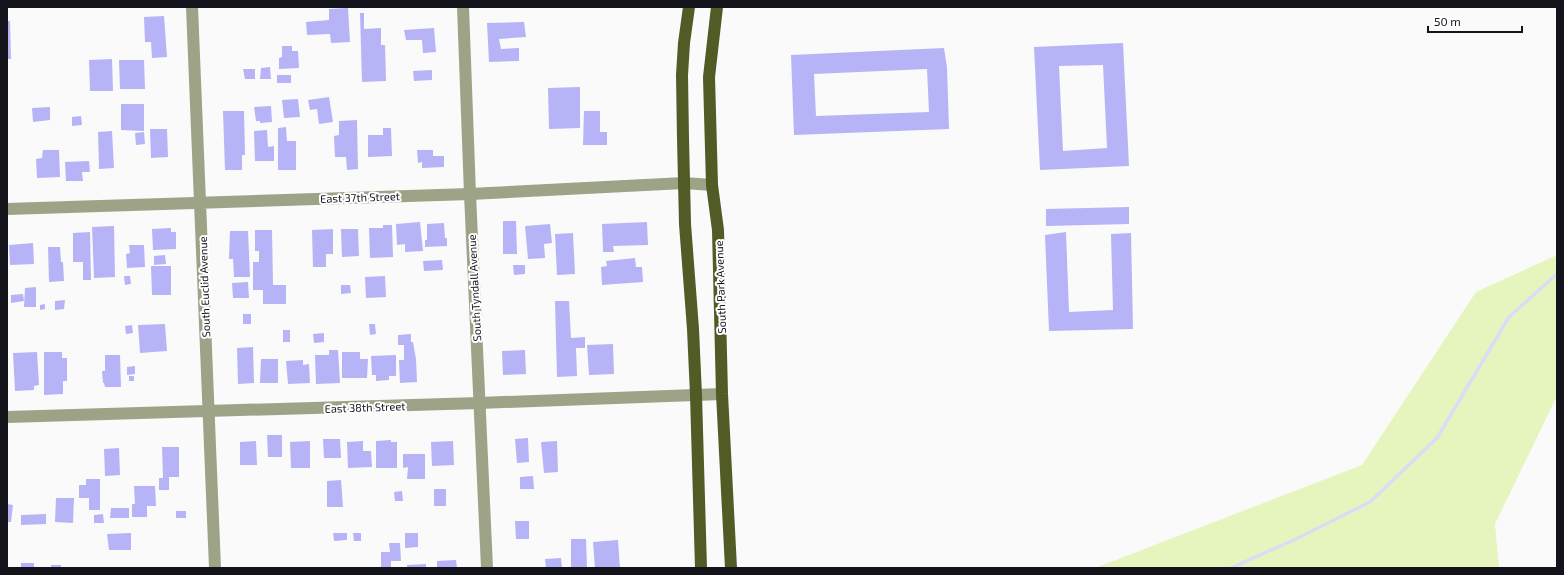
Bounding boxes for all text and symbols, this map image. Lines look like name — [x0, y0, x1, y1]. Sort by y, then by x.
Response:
scale bar — [1428, 8, 1522, 34]
text: 50 m — [1434, 14, 1461, 28]
street label: East 37th Street — [320, 189, 400, 205]
street label: South Tyndall Avenue — [465, 234, 483, 342]
street label: South Euclid Avenue — [196, 236, 212, 338]
street label: South Park Avenue — [712, 240, 728, 334]
street label: East 38th Street — [324, 399, 406, 415]

